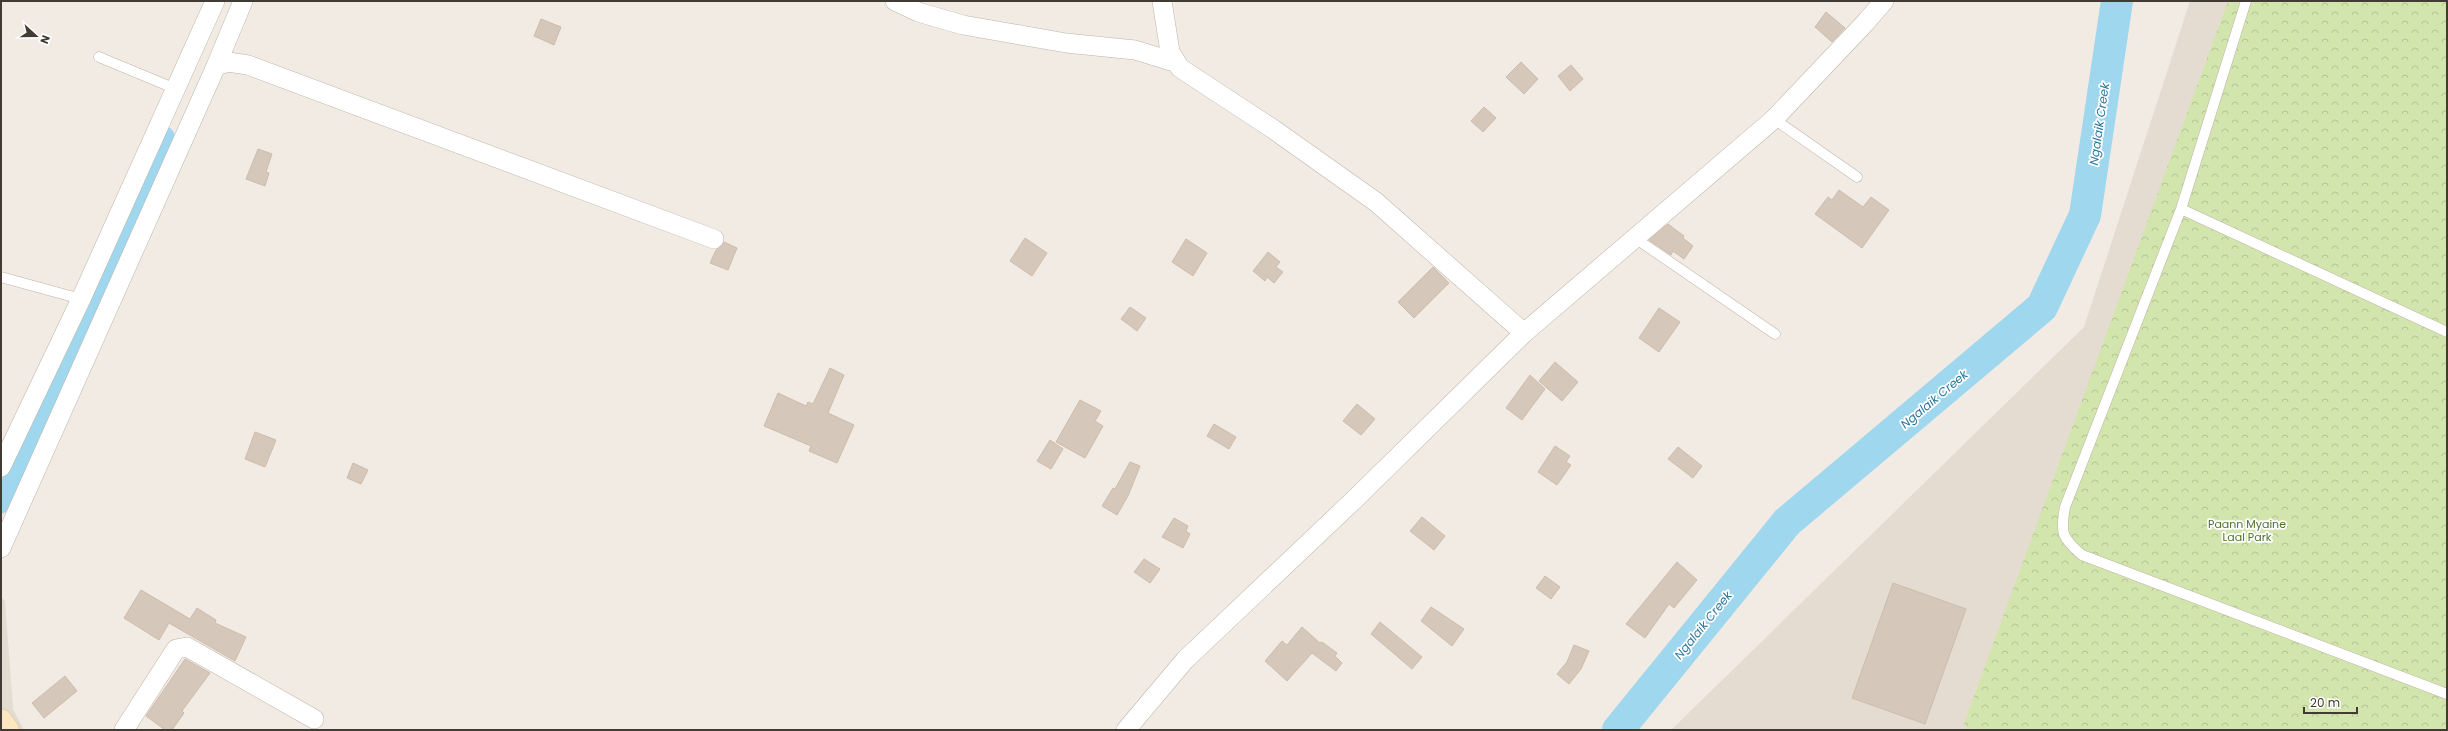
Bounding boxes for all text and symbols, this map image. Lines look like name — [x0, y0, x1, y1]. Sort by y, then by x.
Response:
north arrow — [16, 16, 56, 56]
text: N — [36, 33, 54, 46]
water label: Ngalaik Creek — [2085, 81, 2113, 166]
water label: Ngalaik Creek — [1897, 365, 1972, 432]
park label: Paann Myaine Laal Park — [2208, 516, 2286, 545]
water label: Ngalaik Creek — [1670, 587, 1736, 663]
scale bar — [2304, 689, 2357, 715]
text: 20 m — [2310, 694, 2340, 711]

